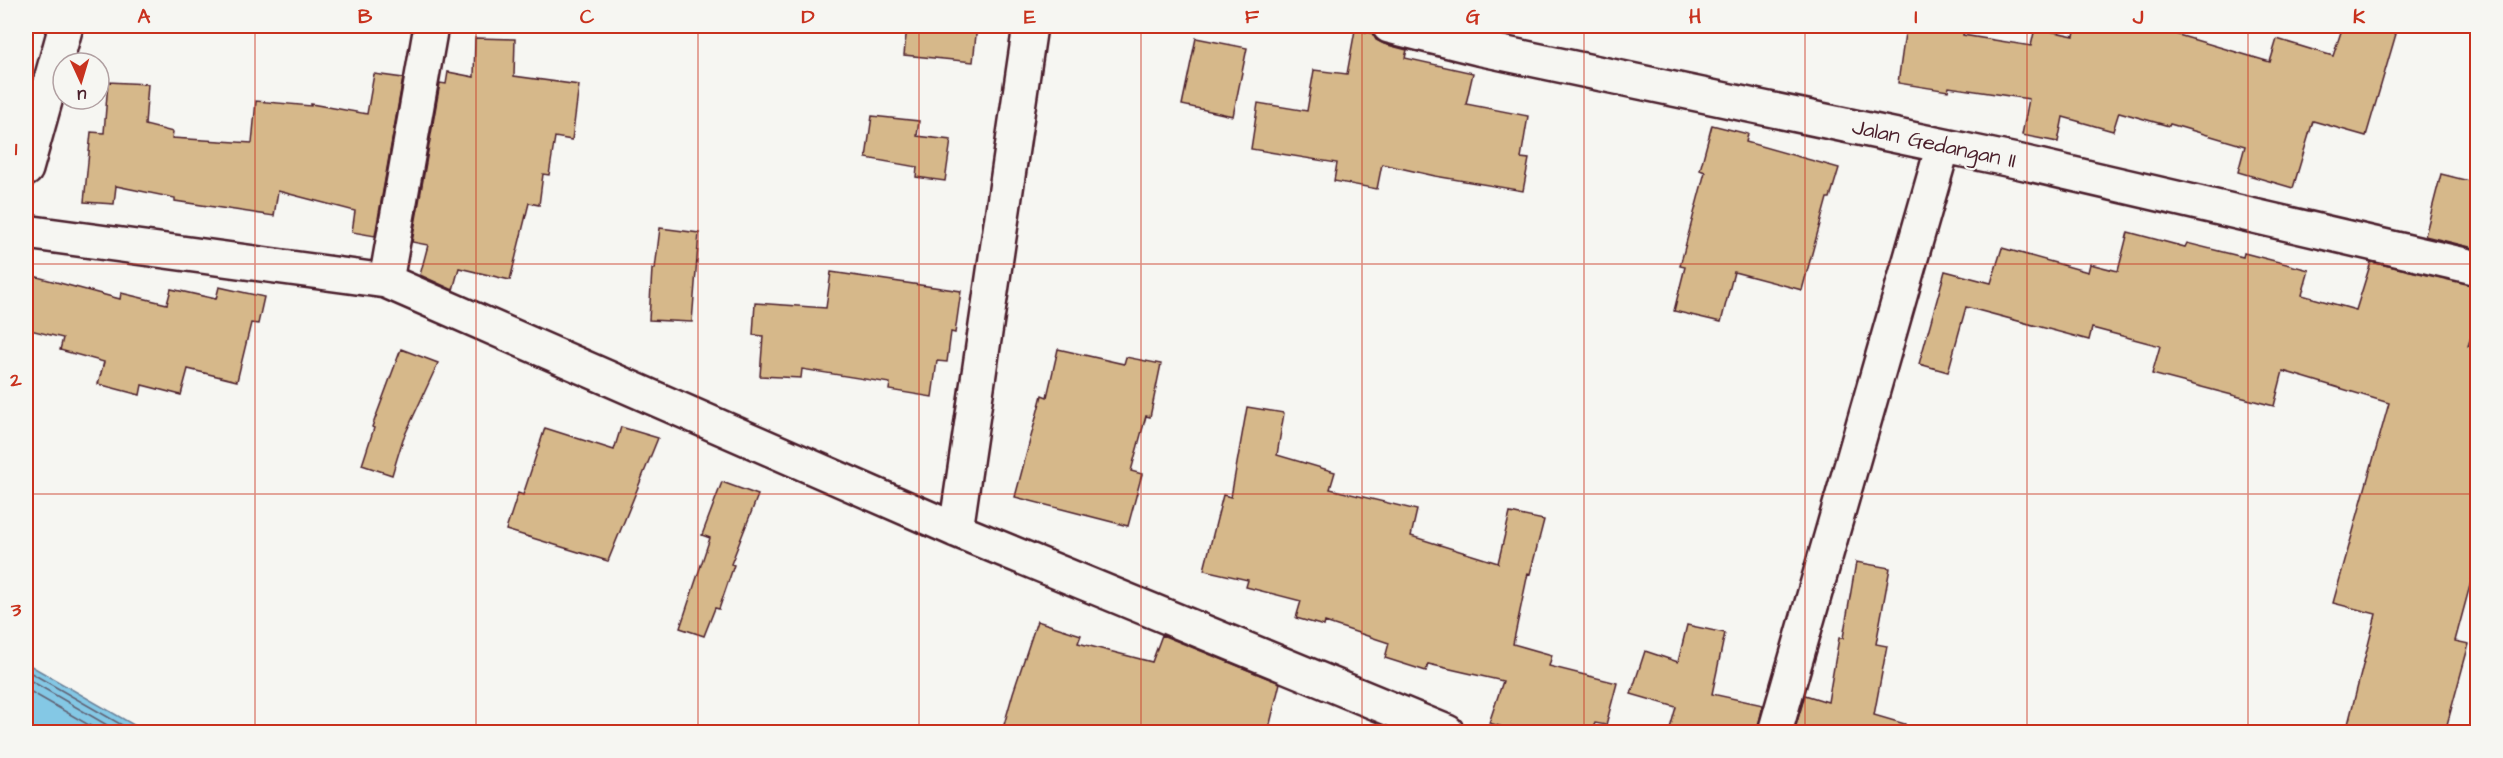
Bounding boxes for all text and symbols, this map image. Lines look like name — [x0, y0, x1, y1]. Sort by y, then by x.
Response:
text: A — [138, 3, 151, 31]
text: B — [358, 3, 373, 31]
text: C — [580, 3, 595, 31]
text: D — [802, 3, 815, 31]
text: E — [1024, 3, 1036, 31]
text: F — [1245, 3, 1260, 31]
text: G — [1466, 3, 1480, 31]
text: H — [1689, 3, 1701, 31]
text: I — [1914, 3, 1918, 31]
text: J — [2132, 3, 2144, 31]
text: K — [2353, 3, 2366, 31]
north arrow — [51, 51, 111, 111]
text: U — [77, 84, 87, 106]
street label: Jalan Gedangan II — [1849, 111, 2019, 177]
text: 1 — [15, 135, 18, 163]
text: 2 — [9, 366, 22, 394]
text: 3 — [10, 596, 22, 624]

